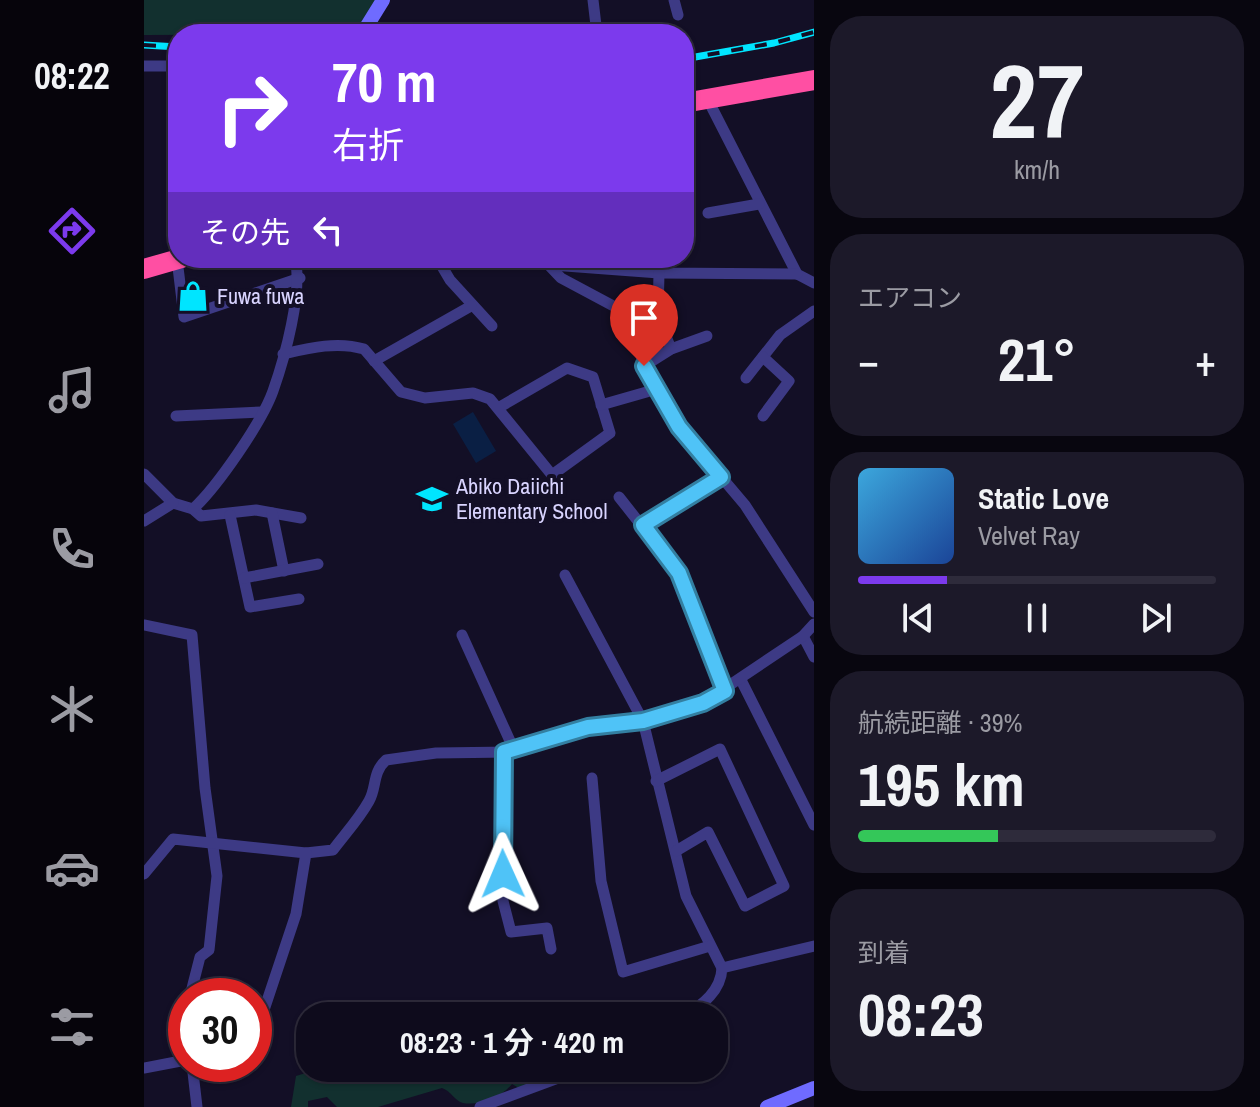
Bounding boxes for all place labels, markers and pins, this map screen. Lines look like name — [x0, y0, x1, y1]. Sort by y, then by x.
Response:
shop icon: Fuwa fuwa — [176, 279, 210, 313]
place label: Fuwa fuwa — [217, 281, 304, 311]
pin — [610, 284, 678, 366]
place label: Abiko Daiichi Elementary School — [455, 471, 607, 526]
school or university icon: Abiko Daiichi Elementary School — [415, 482, 449, 516]

